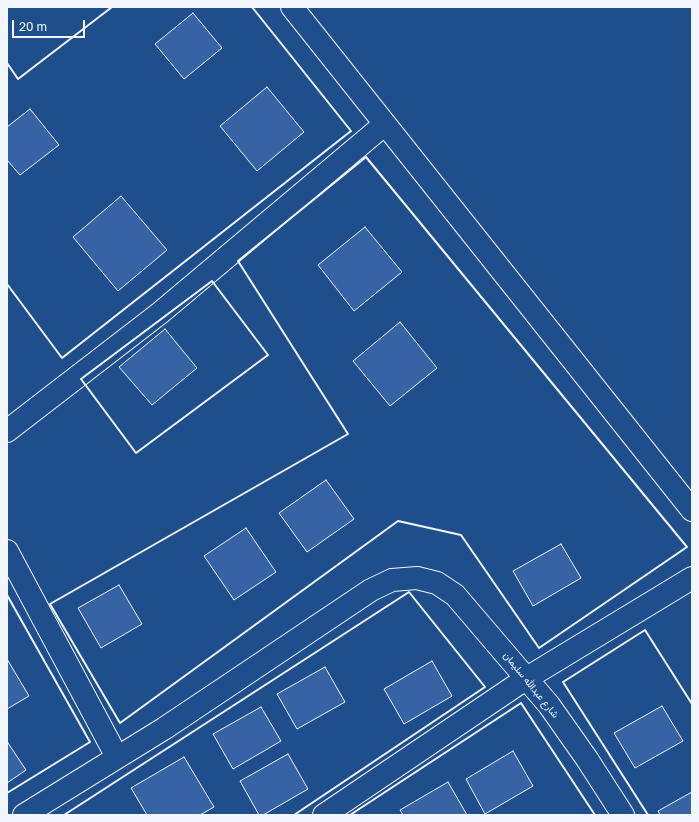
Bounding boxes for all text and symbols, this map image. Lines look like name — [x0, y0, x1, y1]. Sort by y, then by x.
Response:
scale bar — [14, 12, 87, 38]
text: 20 m — [19, 19, 47, 34]
street label: شارع عبدالله سليمان — [501, 650, 561, 720]

